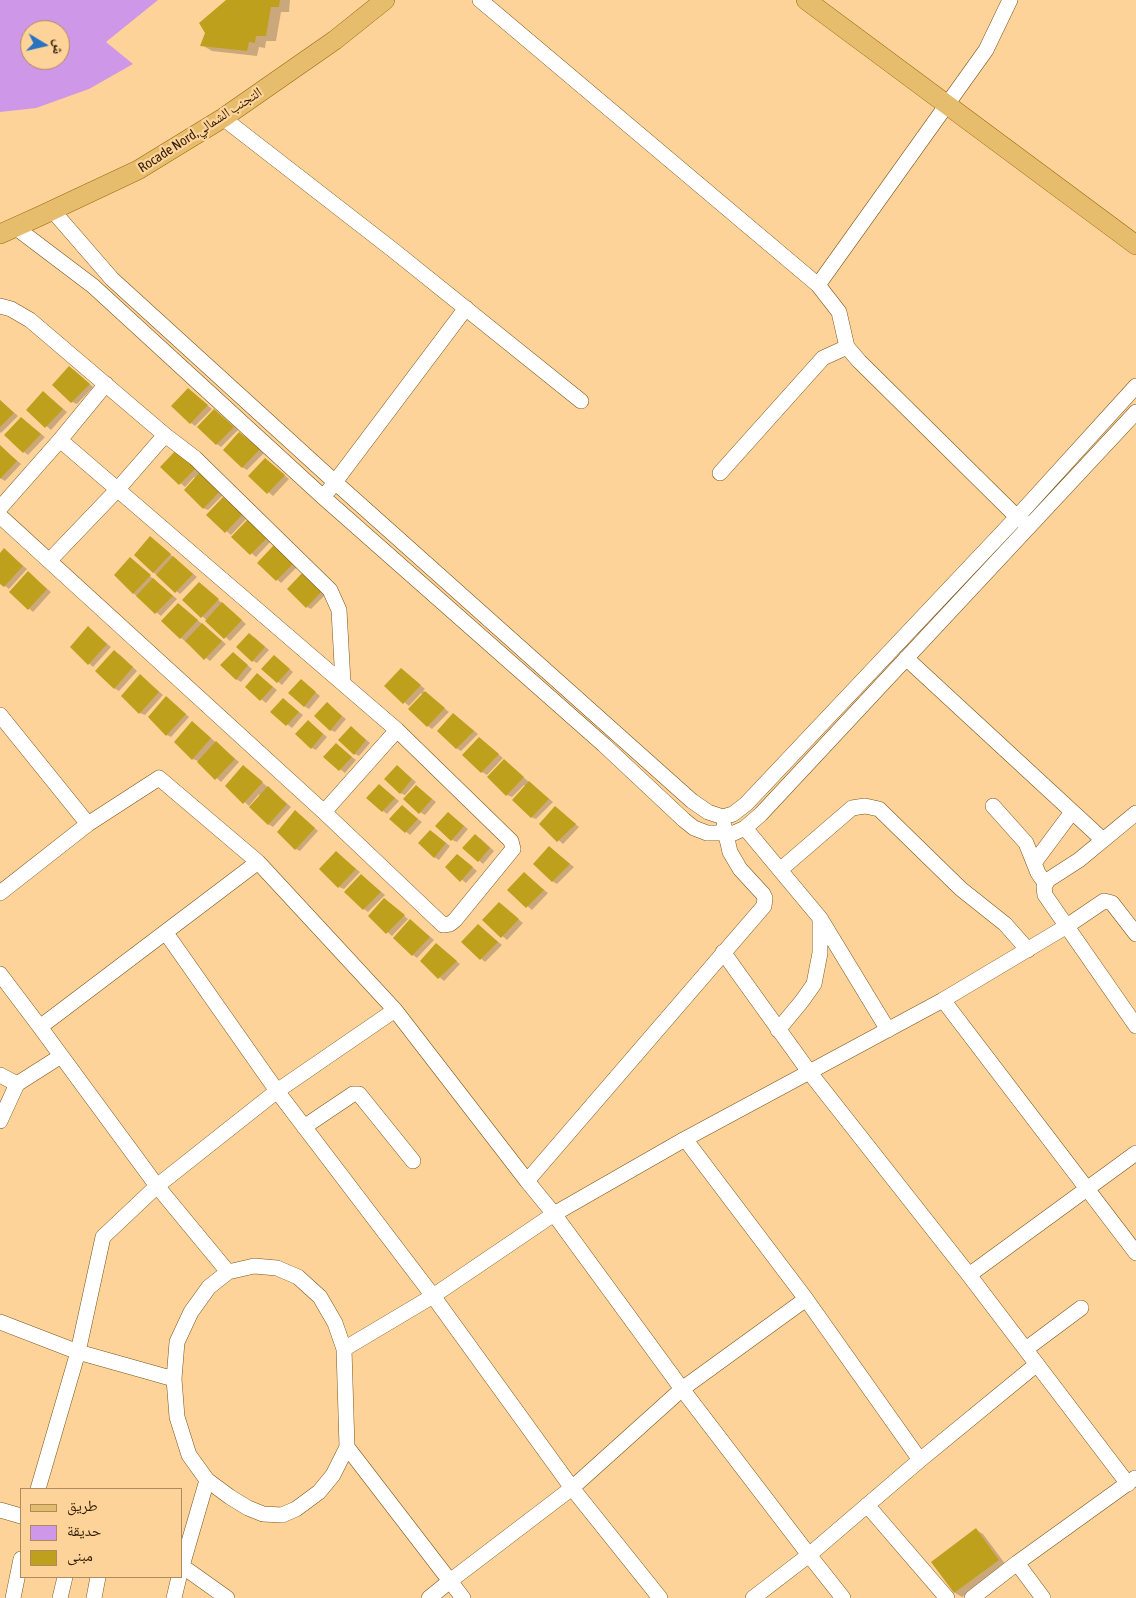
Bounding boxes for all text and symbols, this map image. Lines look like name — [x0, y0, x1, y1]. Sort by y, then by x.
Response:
north arrow — [20, 20, 70, 70]
text: ش — [50, 39, 68, 56]
street label: Rocade Nord,التجنب الشمالي — [135, 84, 265, 176]
legend — [20, 1488, 182, 1578]
text: طريق — [67, 1497, 98, 1514]
text: حديقة — [67, 1522, 101, 1539]
text: مبنى — [67, 1547, 93, 1564]

